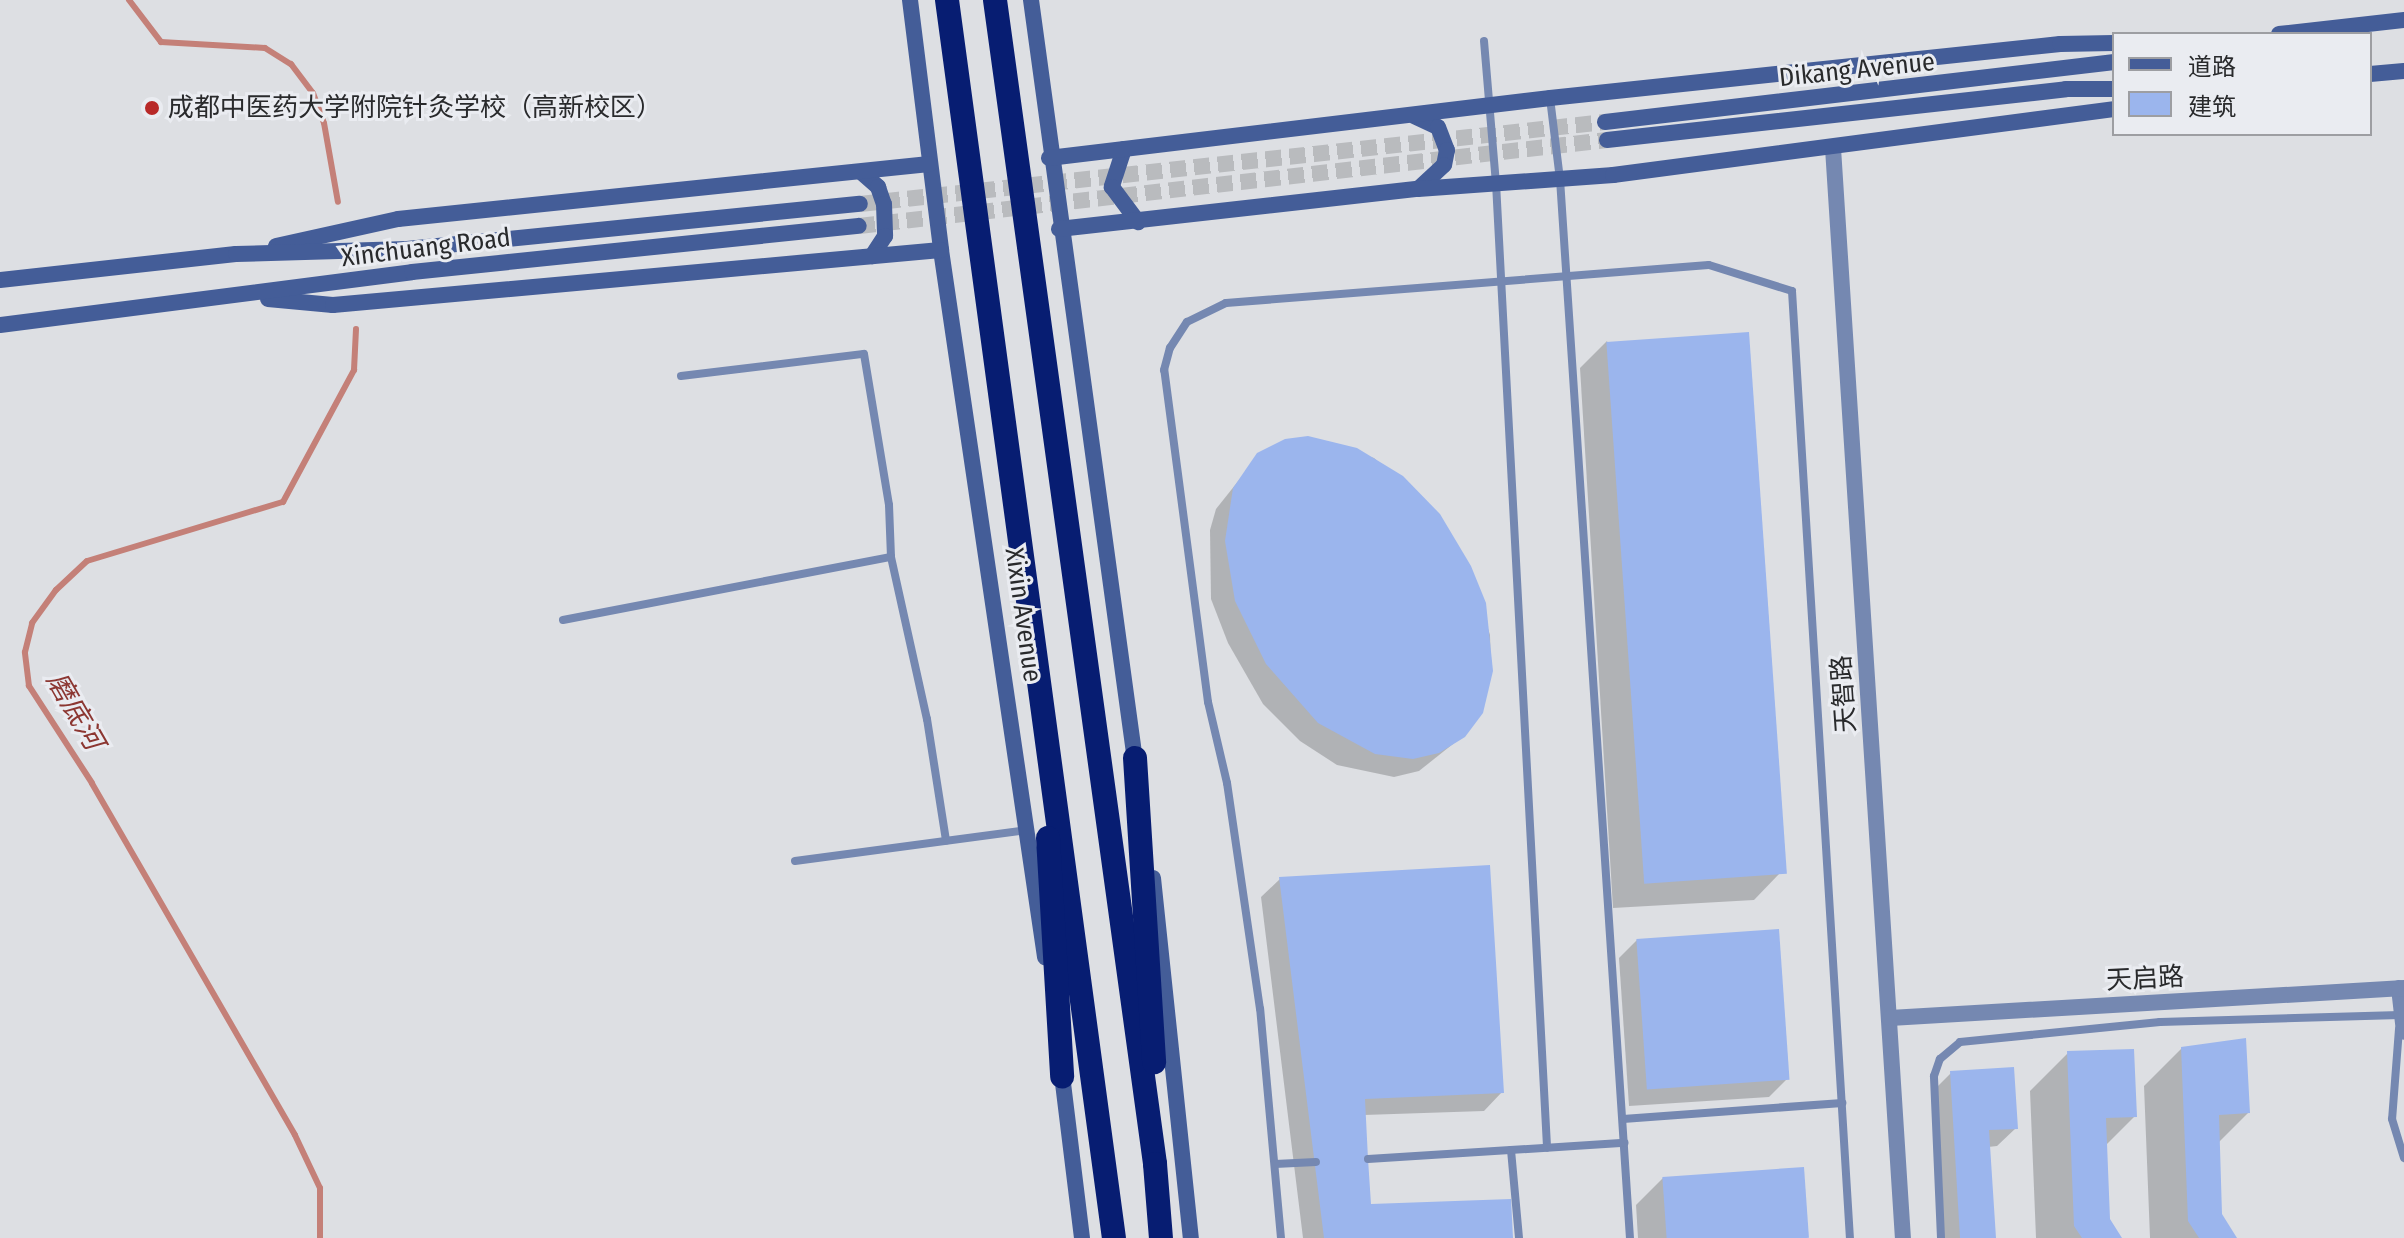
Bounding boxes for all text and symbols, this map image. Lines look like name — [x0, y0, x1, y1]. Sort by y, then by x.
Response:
legend — [2112, 32, 2372, 136]
street label: Dikang Avenue — [1778, 46, 1936, 94]
text: 道路 — [2188, 53, 2236, 81]
place label: 成都中医药大学附院针灸学校（高新校区） — [168, 92, 662, 124]
text: 建筑 — [2188, 93, 2236, 121]
marker: 成都中医药大学附院针灸学校（高新校区） — [143, 99, 161, 117]
street label: Xinchuang Road — [340, 222, 512, 274]
street label: Xixin Avenue — [998, 546, 1048, 684]
street label: 天智路 — [1826, 654, 1862, 734]
water label: 磨底河 — [39, 666, 111, 756]
street label: 天启路 — [2105, 961, 2185, 997]

